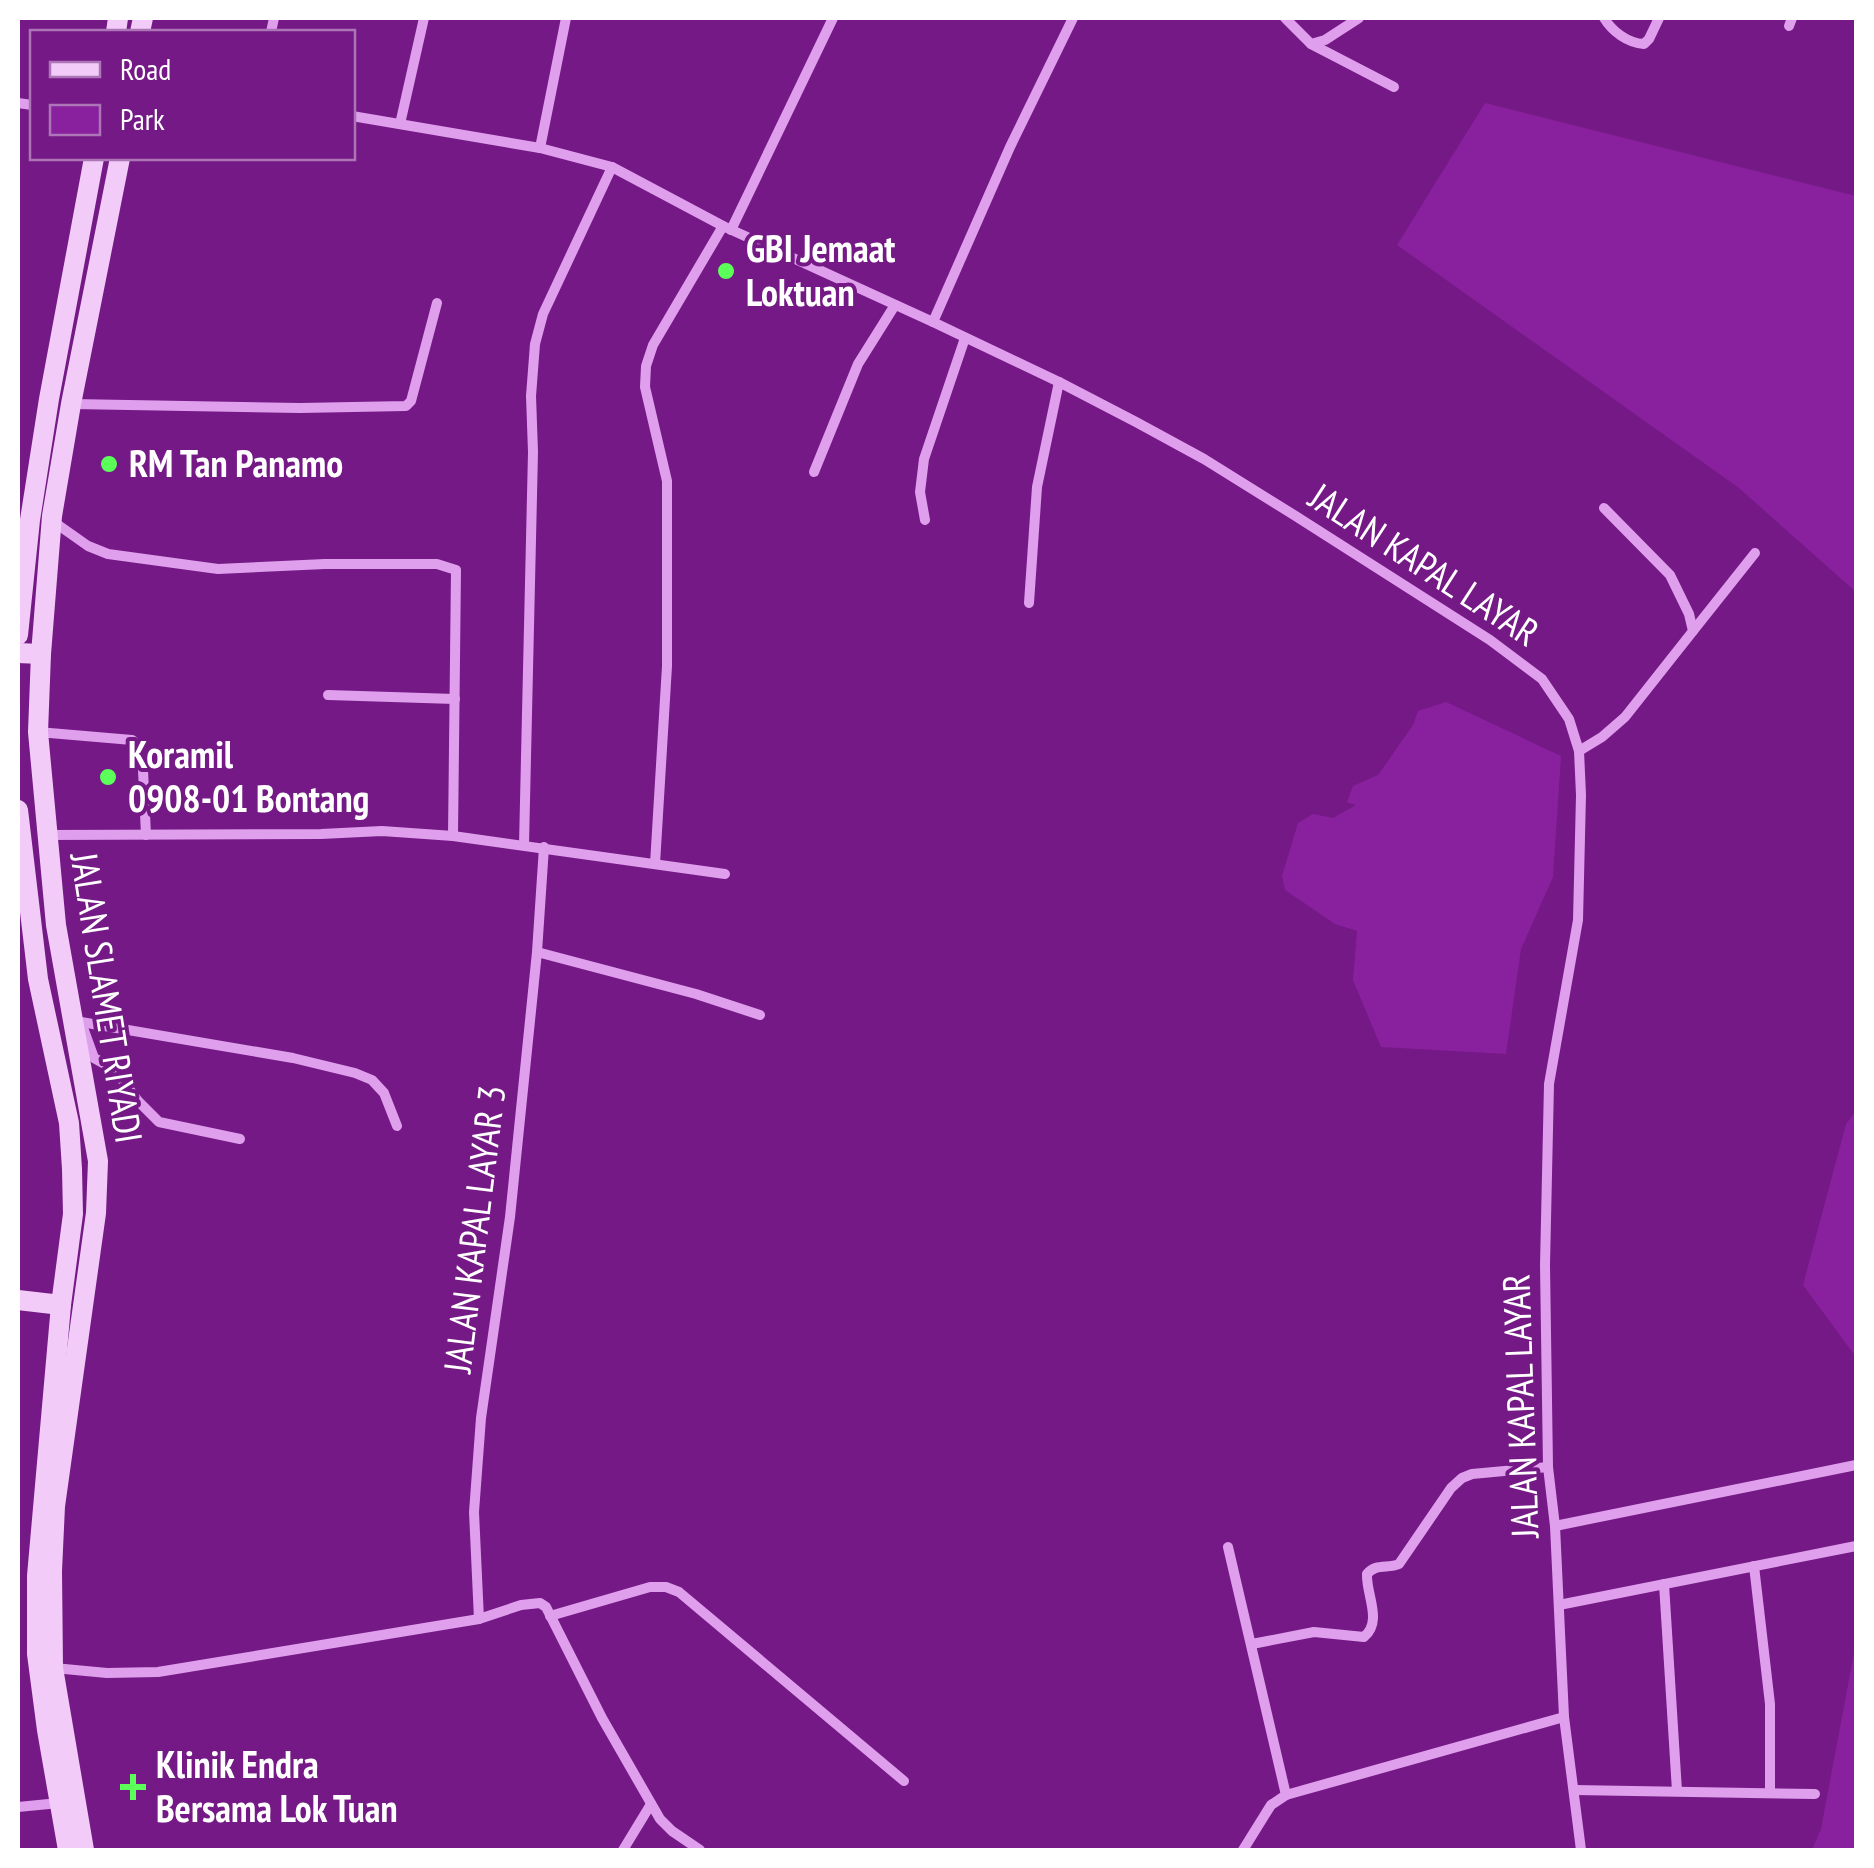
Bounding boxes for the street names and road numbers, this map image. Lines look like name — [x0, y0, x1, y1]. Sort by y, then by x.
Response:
street label: JALAN KAPAL LAYAR — [1300, 471, 1549, 656]
street label: JALAN SLAMET RIYADI — [60, 848, 155, 1146]
street label: JALAN KAPAL LAYAR 3 — [431, 1082, 515, 1376]
street label: JALAN KAPAL LAYAR — [1490, 1273, 1549, 1540]

